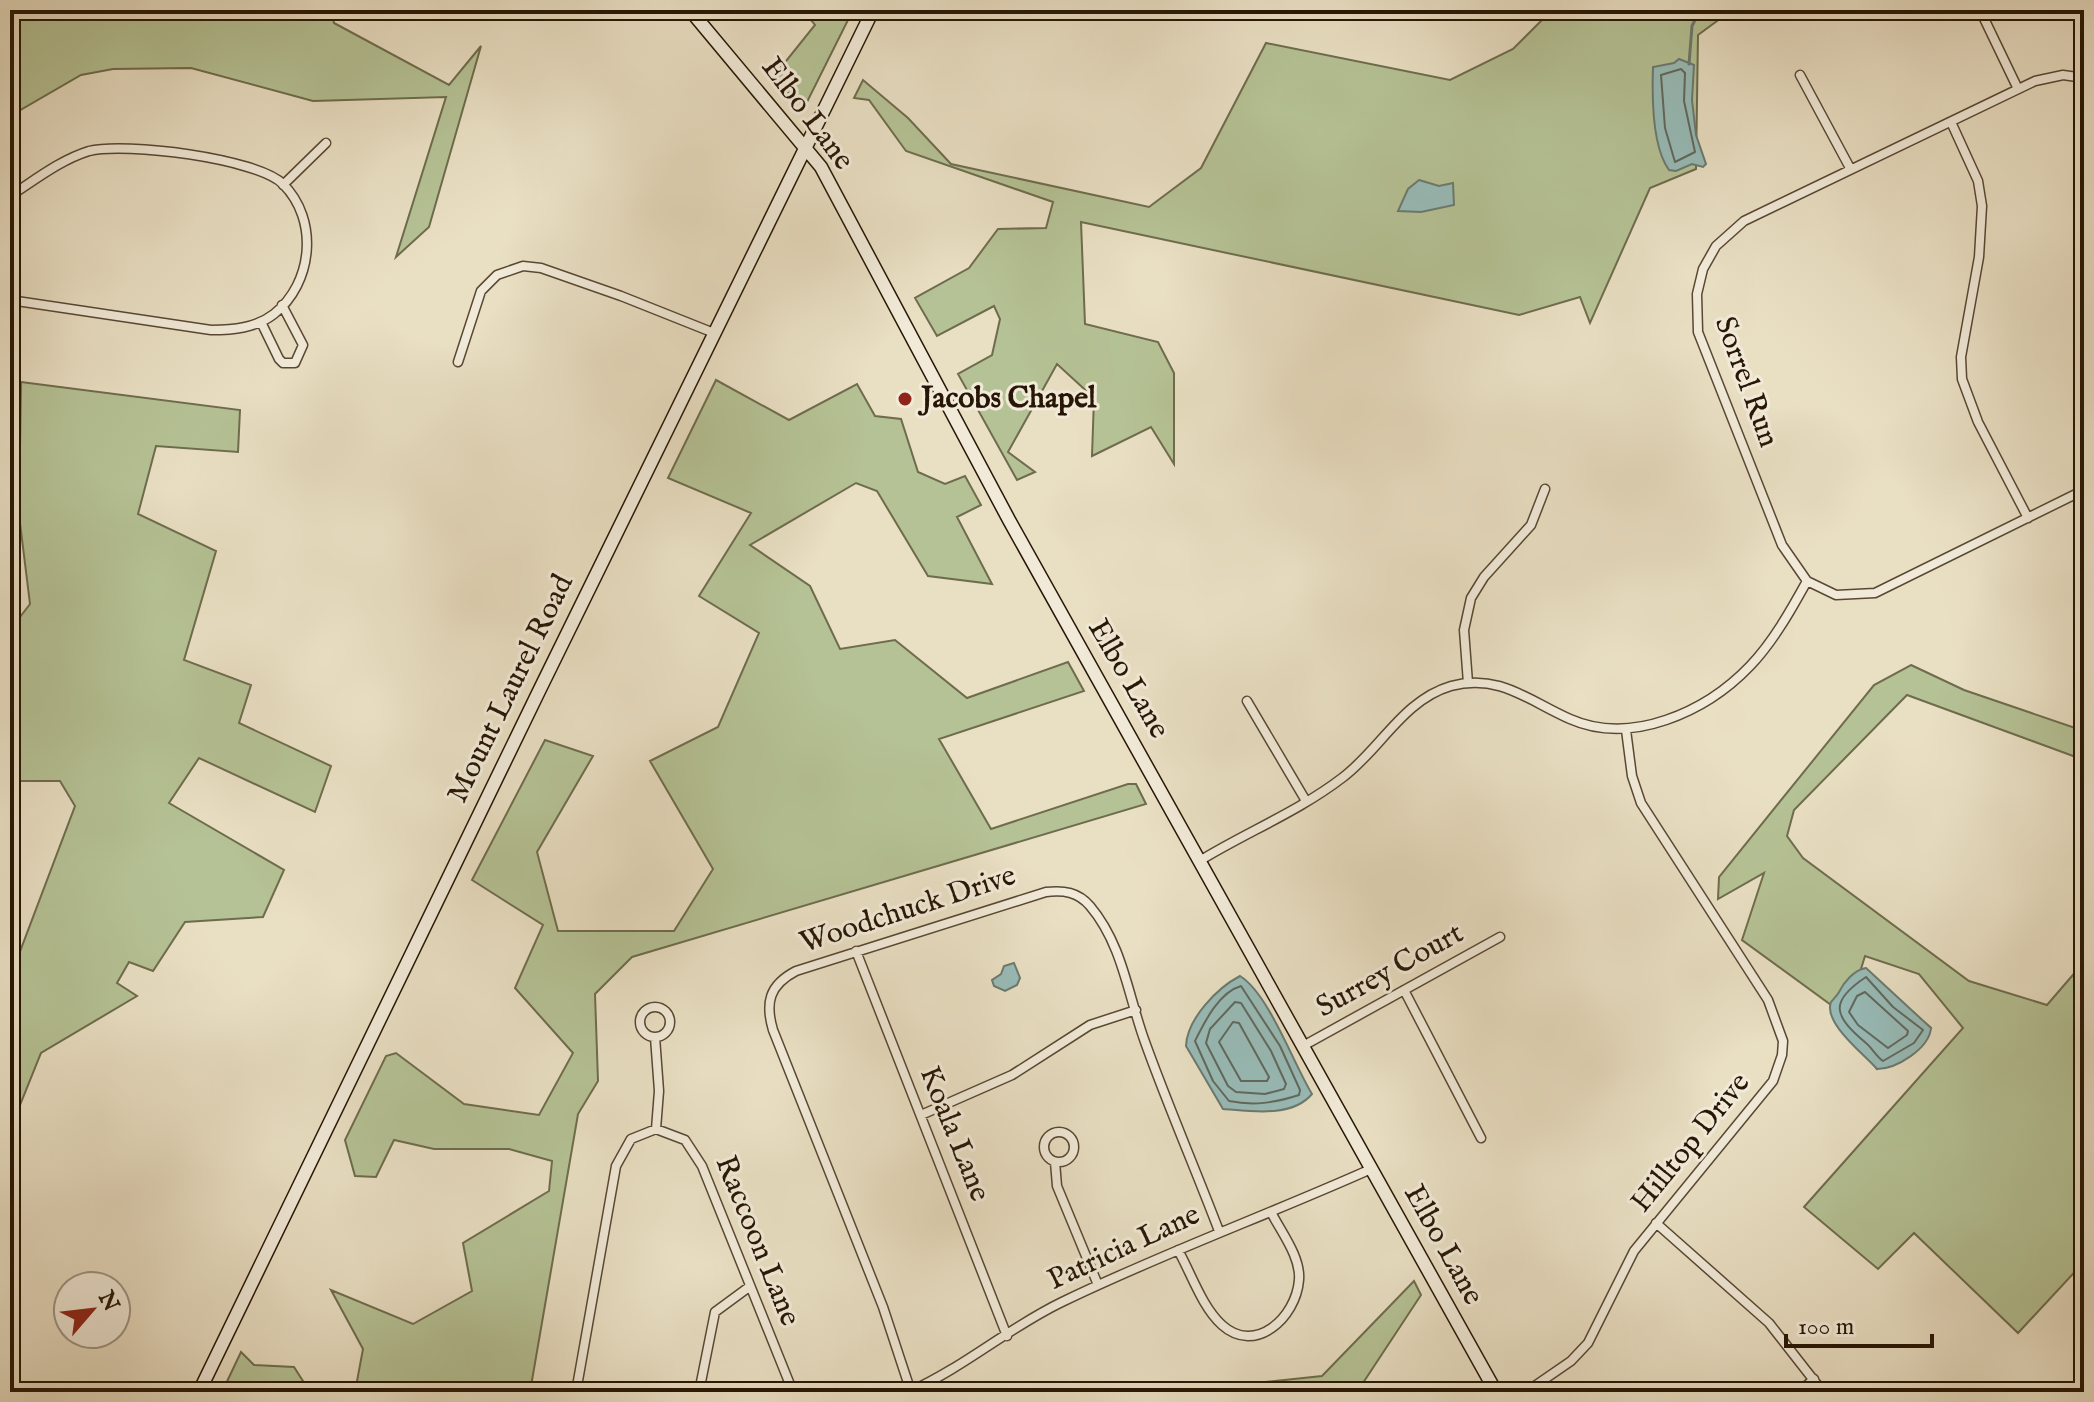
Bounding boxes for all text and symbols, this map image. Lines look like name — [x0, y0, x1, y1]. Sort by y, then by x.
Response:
street label: Elbo Lane — [752, 50, 862, 178]
street label: Sorrel Run — [1705, 311, 1787, 453]
place label: Jacobs Chapel — [917, 380, 1097, 418]
marker: Jacobs Chapel — [896, 390, 914, 408]
street label: Mount Laurel Road — [439, 568, 583, 809]
street label: Elbo Lane — [1079, 612, 1177, 746]
street label: Woodchuck Drive — [795, 857, 1021, 963]
street label: Surrey Court — [1310, 915, 1470, 1027]
street label: Koala Lane — [910, 1061, 998, 1207]
street label: Hilltop Drive — [1623, 1065, 1759, 1221]
street label: Raccoon Lane — [706, 1150, 808, 1332]
street label: Elbo Lane — [1394, 1178, 1492, 1312]
street label: Patricia Lane — [1042, 1196, 1206, 1300]
north arrow — [52, 1270, 132, 1350]
text: N — [91, 1286, 125, 1317]
scale bar — [1786, 1298, 1932, 1348]
text: 100 m — [1798, 1312, 1854, 1343]

